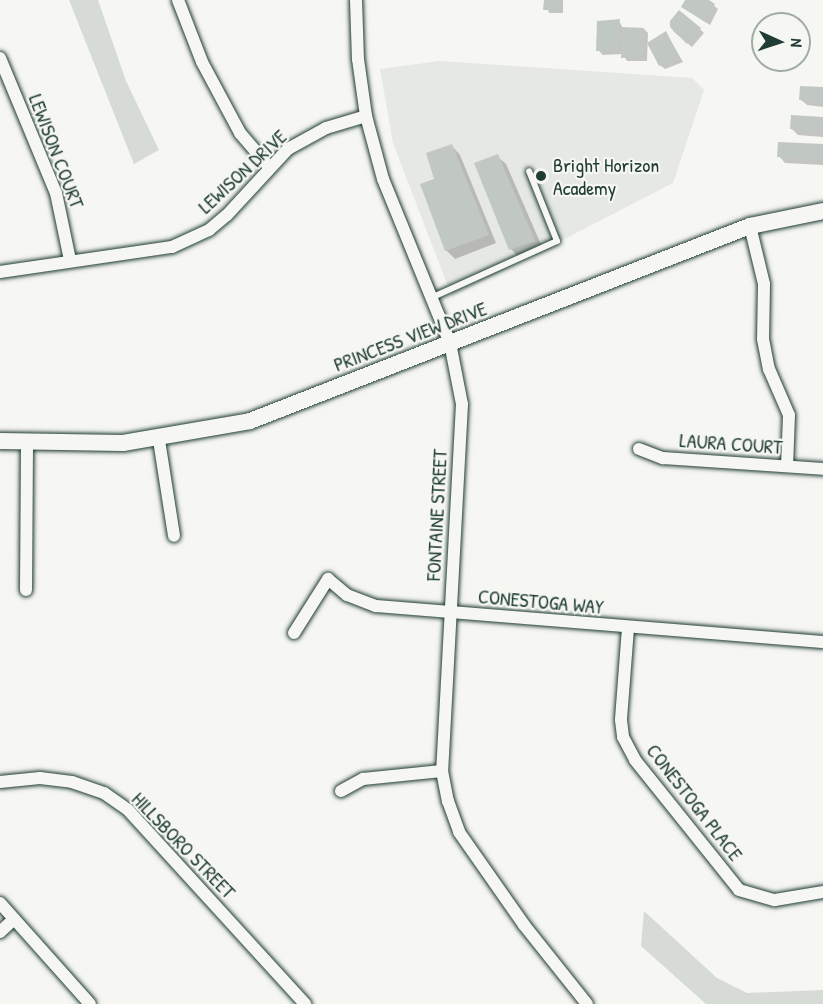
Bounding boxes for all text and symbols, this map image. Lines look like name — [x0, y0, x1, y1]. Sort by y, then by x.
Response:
north arrow — [751, 12, 811, 72]
text: N — [786, 38, 808, 48]
street label: LEWISON COURT — [24, 91, 90, 211]
street label: LEWISON DRIVE — [193, 124, 291, 218]
place label: Bright Horizon Academy — [553, 152, 659, 199]
marker: Bright Horizon Academy — [534, 169, 548, 183]
street label: PRINCESS VIEW DRIVE — [330, 296, 490, 376]
street label: LAURA COURT — [679, 427, 783, 459]
street label: FONTAINE STREET — [421, 449, 451, 581]
street label: CONESTOGA WAY — [477, 584, 605, 618]
street label: CONESTOGA PLACE — [642, 739, 748, 865]
street label: HILLSBORO STREET — [127, 787, 241, 903]

